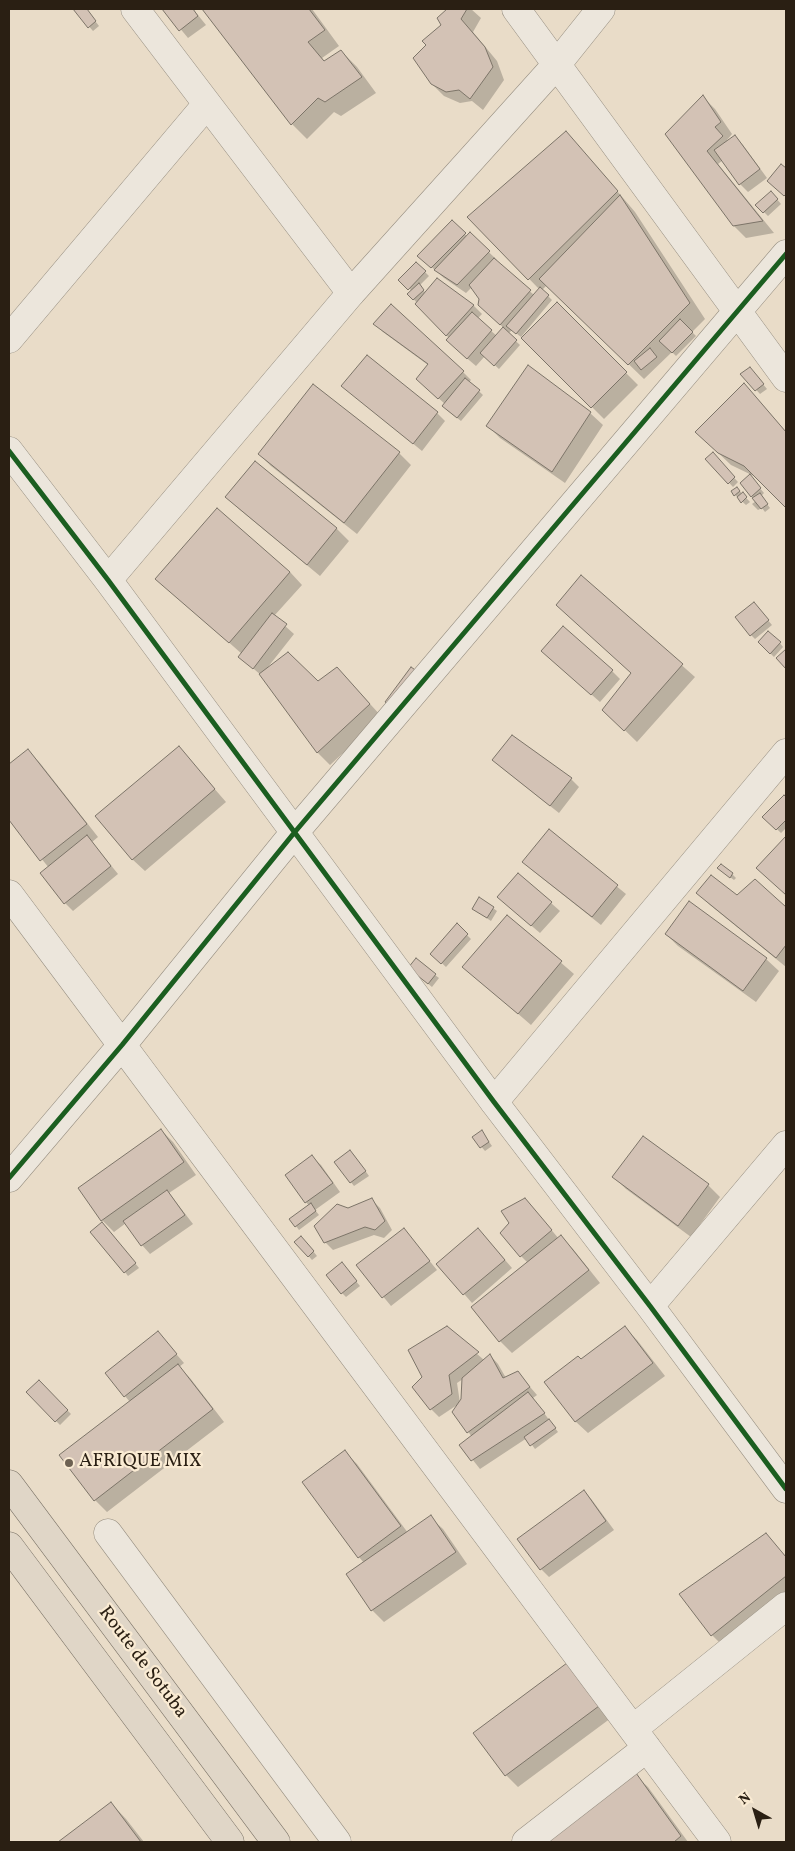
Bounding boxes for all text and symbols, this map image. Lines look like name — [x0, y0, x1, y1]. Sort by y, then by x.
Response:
place label: AFRIQUE MIX — [79, 1452, 202, 1474]
marker: AFRIQUE MIX — [63, 1457, 75, 1469]
street label: Route de Sotuba — [93, 1603, 191, 1723]
north arrow — [730, 1786, 780, 1836]
text: N — [735, 1788, 755, 1810]

